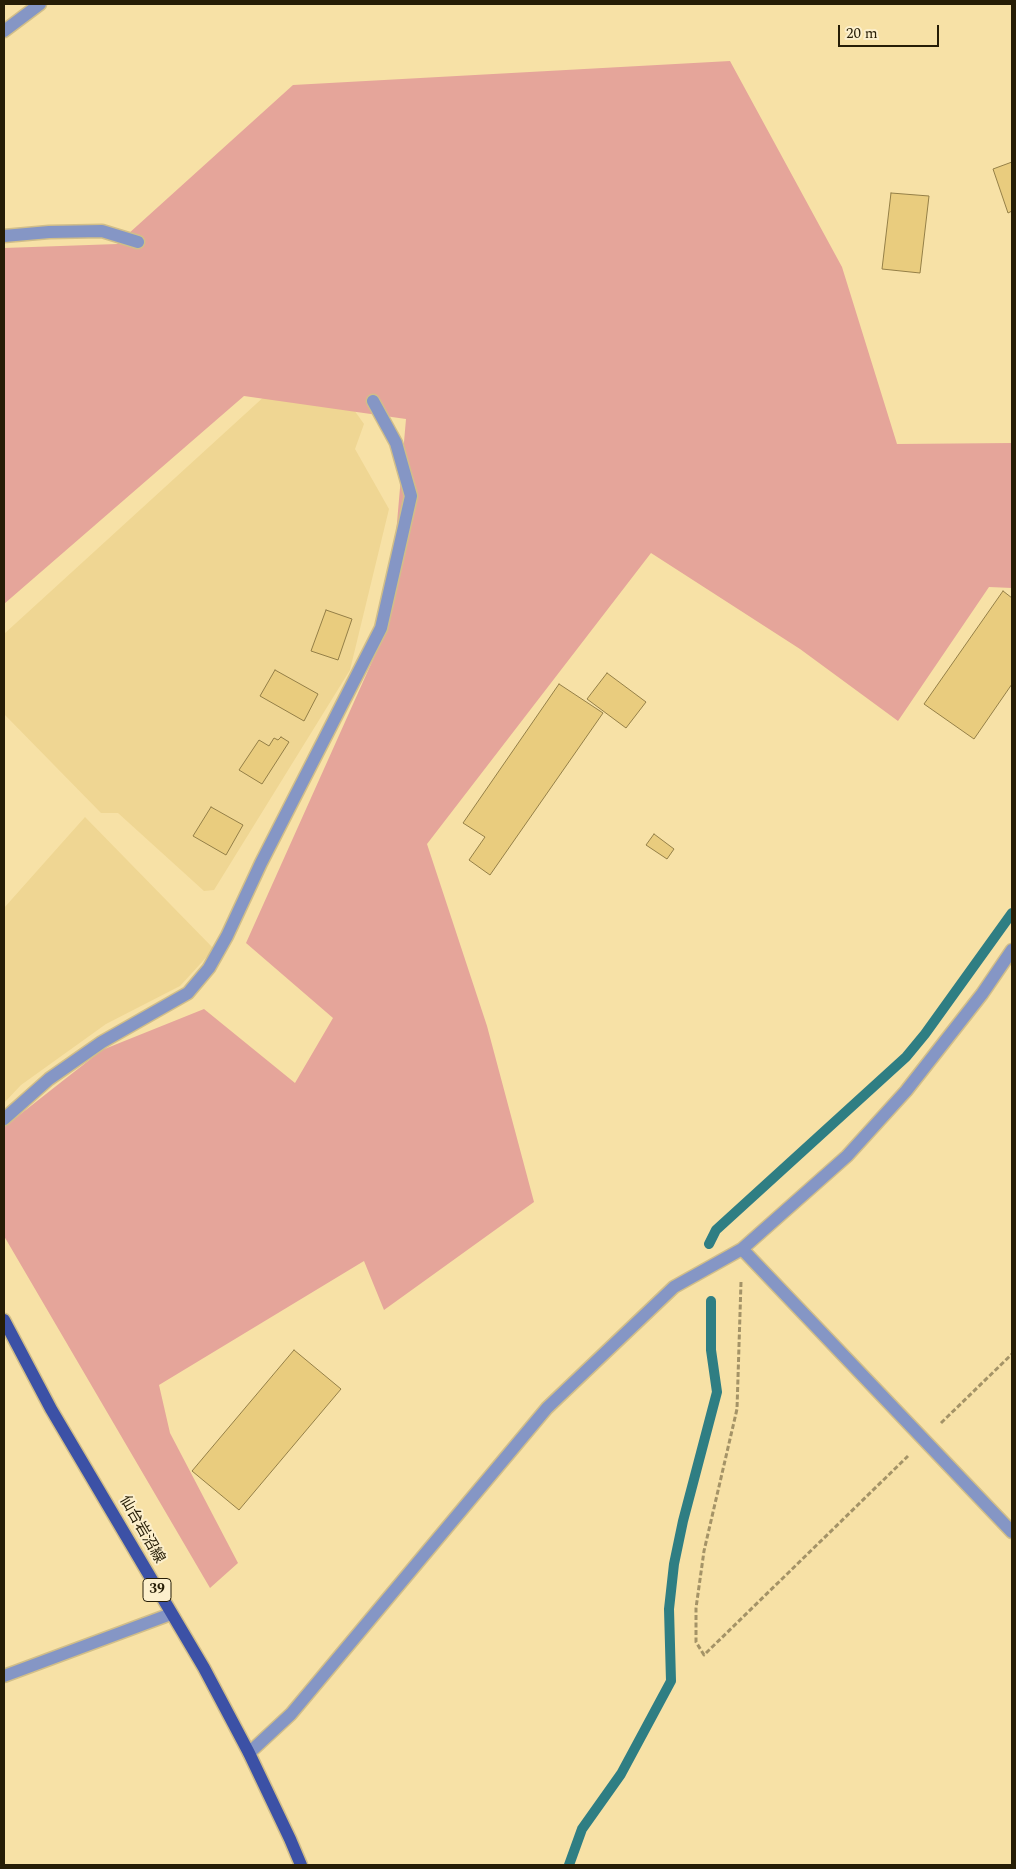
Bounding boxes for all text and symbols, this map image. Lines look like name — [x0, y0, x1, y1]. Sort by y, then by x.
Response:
scale bar — [841, 15, 942, 47]
text: 20 m — [846, 22, 878, 45]
street label: 仙台岩沼線 — [114, 1493, 168, 1567]
road number: 39 — [143, 1578, 171, 1602]

